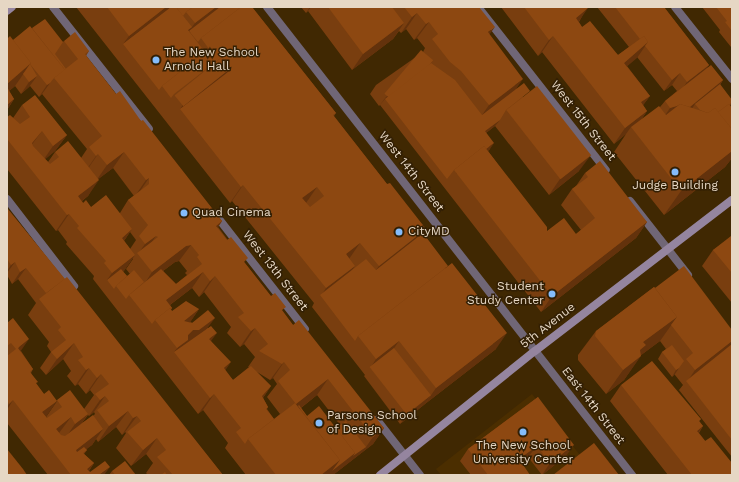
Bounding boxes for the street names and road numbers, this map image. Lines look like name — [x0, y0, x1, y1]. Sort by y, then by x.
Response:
street label: West 15th Street — [547, 78, 619, 164]
street label: West 14th Street — [375, 129, 447, 215]
street label: West 13th Street — [239, 228, 311, 314]
street label: 5th Avenue — [518, 300, 578, 352]
street label: East 14th Street — [558, 364, 628, 448]

